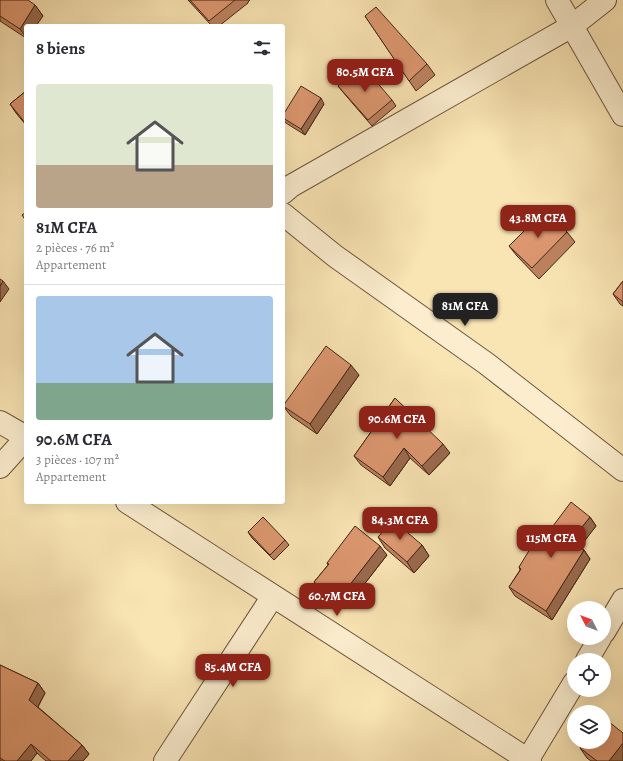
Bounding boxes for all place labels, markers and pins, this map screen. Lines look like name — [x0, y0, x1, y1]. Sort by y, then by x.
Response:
pin: 80.5M CFA — [319, 59, 411, 93]
pin: 43.8M CFA — [492, 205, 584, 239]
pin: 81M CFA — [428, 293, 502, 327]
pin: 90.6M CFA — [351, 406, 443, 440]
pin: 84.3M CFA — [354, 507, 446, 541]
pin: 115M CFA — [510, 525, 592, 559]
pin: 60.7M CFA — [291, 583, 383, 617]
pin: 85.4M CFA — [187, 654, 279, 688]

